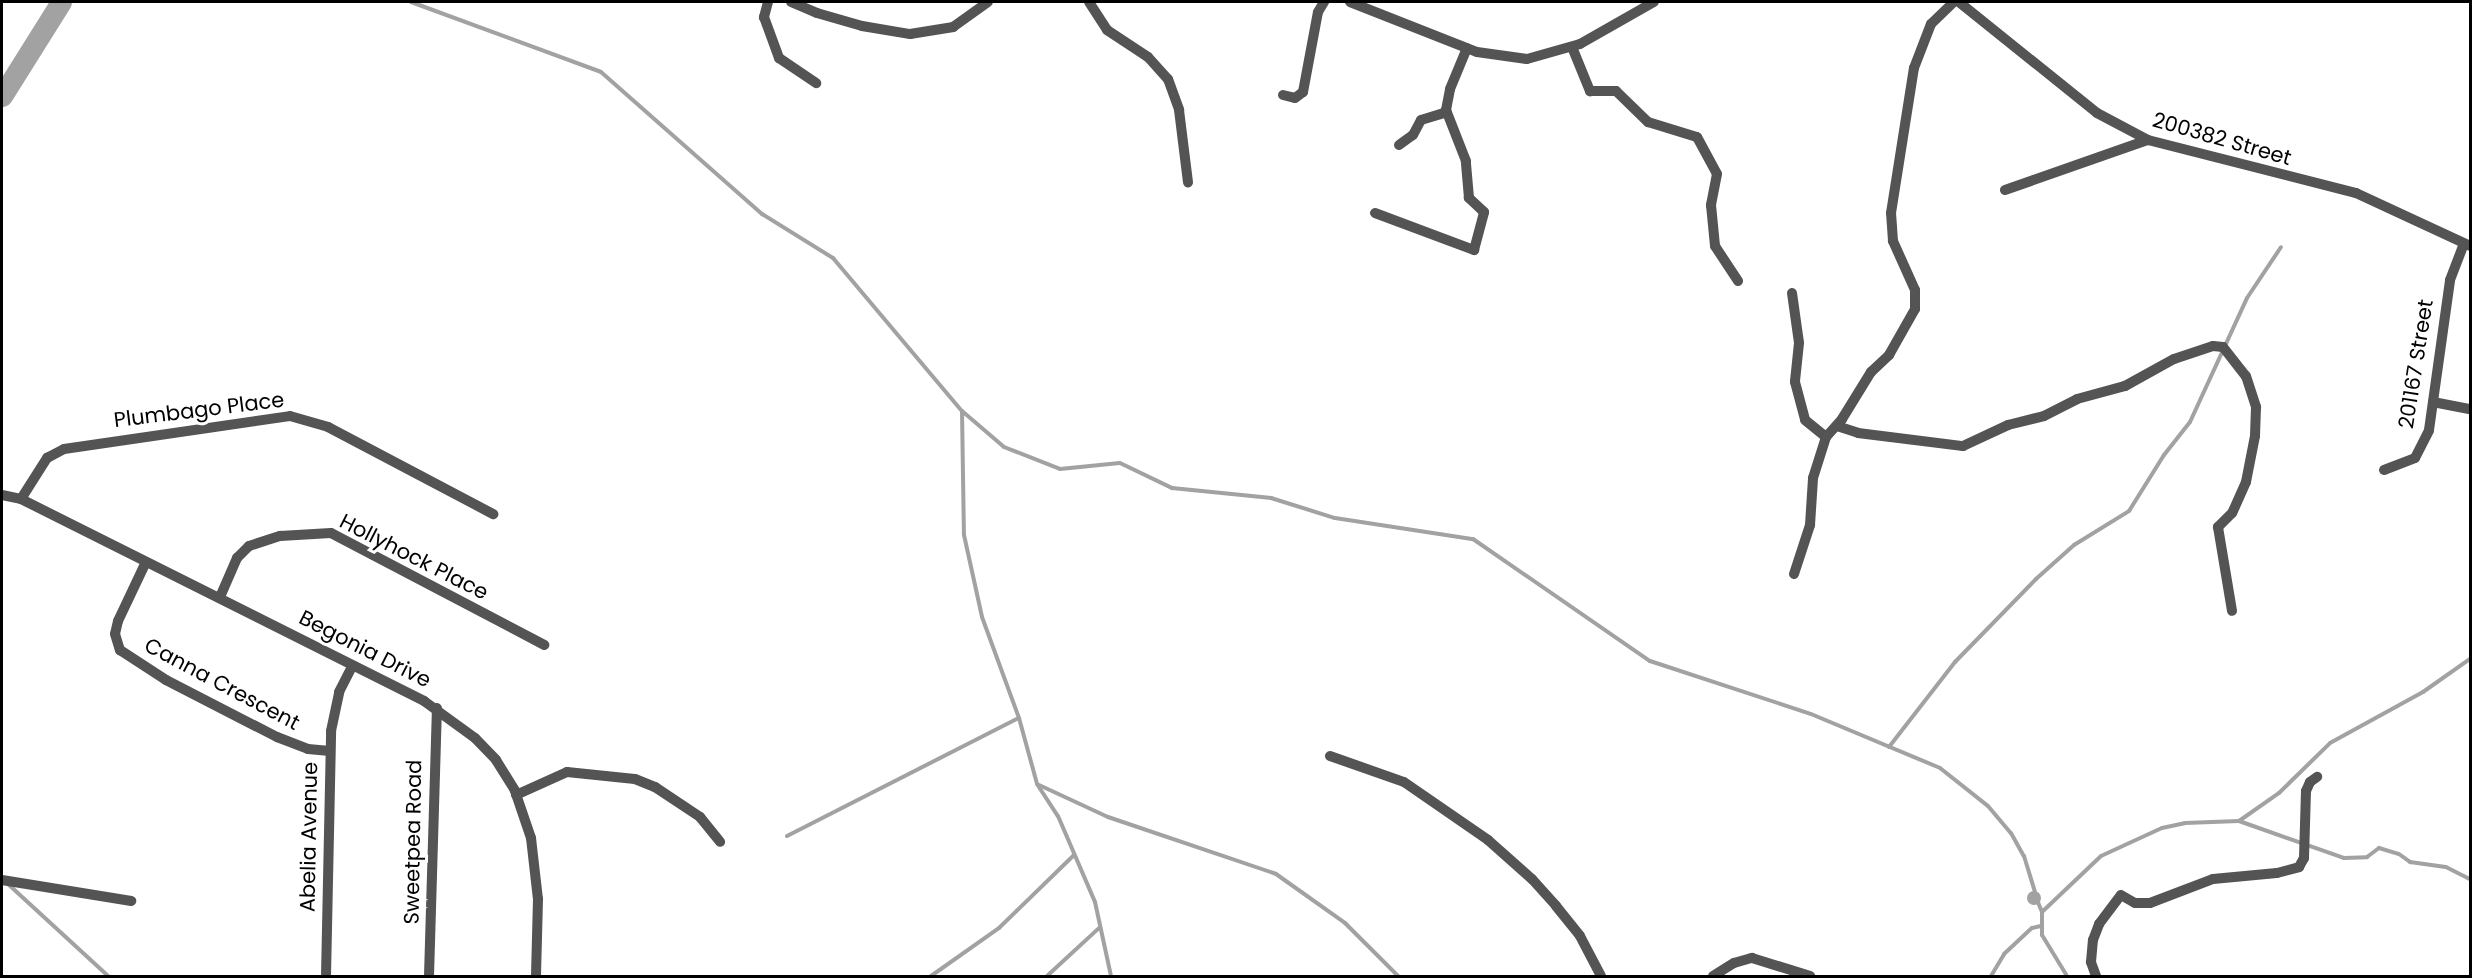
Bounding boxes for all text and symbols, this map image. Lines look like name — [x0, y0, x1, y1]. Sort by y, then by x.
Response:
street label: 200382 Street — [2150, 107, 2294, 171]
street label: 201167 Street — [2393, 298, 2439, 430]
street label: Plumbago Place — [112, 387, 286, 433]
street label: Hollyhock Place — [335, 509, 493, 605]
street label: Begonia Drive — [295, 605, 435, 693]
street label: Canna Crescent — [140, 633, 304, 735]
street label: Sweetpea Road — [399, 759, 427, 925]
street label: Abelia Avenue — [295, 762, 323, 912]

